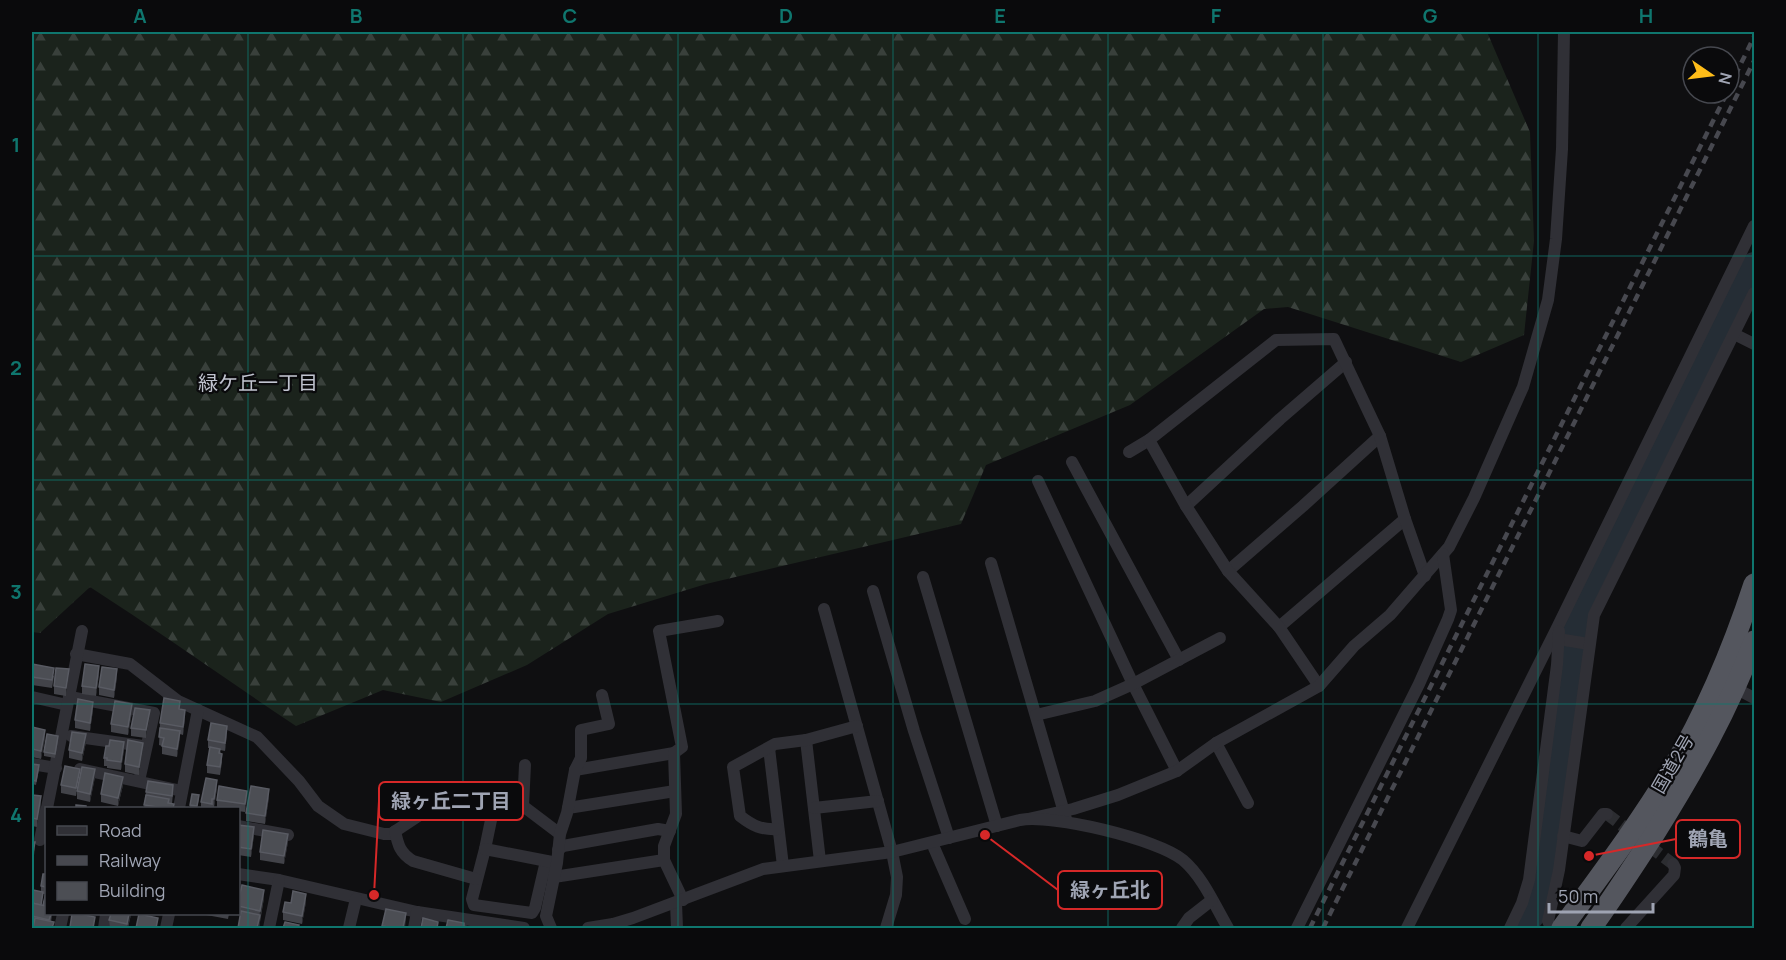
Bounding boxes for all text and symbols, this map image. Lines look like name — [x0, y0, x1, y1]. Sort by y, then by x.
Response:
text: A — [133, 2, 147, 29]
text: B — [350, 2, 363, 29]
text: C — [563, 2, 577, 29]
text: D — [779, 2, 793, 29]
text: E — [994, 2, 1006, 29]
text: F — [1211, 2, 1222, 29]
text: G — [1423, 2, 1438, 29]
text: H — [1639, 2, 1653, 29]
north arrow — [1681, 45, 1741, 105]
text: N — [1713, 70, 1738, 87]
text: 1 — [12, 131, 20, 158]
text: 2 — [10, 354, 22, 381]
district label: 緑ケ丘一丁目 — [198, 369, 318, 396]
text: 3 — [10, 578, 22, 605]
street label: 国道2号 — [1646, 730, 1699, 797]
callout: 緑ヶ丘二丁目 — [379, 782, 523, 820]
text: 緑ヶ丘二丁目 — [391, 787, 511, 814]
text: 4 — [10, 801, 22, 828]
legend — [45, 807, 240, 915]
text: Road — [99, 818, 142, 842]
callout: 鶴亀 — [1676, 820, 1740, 858]
text: 鶴亀 — [1688, 825, 1728, 852]
text: Railway — [99, 848, 161, 872]
callout: 緑ヶ丘北 — [1058, 871, 1162, 909]
text: 緑ヶ丘北 — [1070, 876, 1150, 903]
scale bar — [1549, 876, 1652, 914]
text: Building — [99, 878, 165, 902]
text: 50 m — [1558, 884, 1598, 908]

